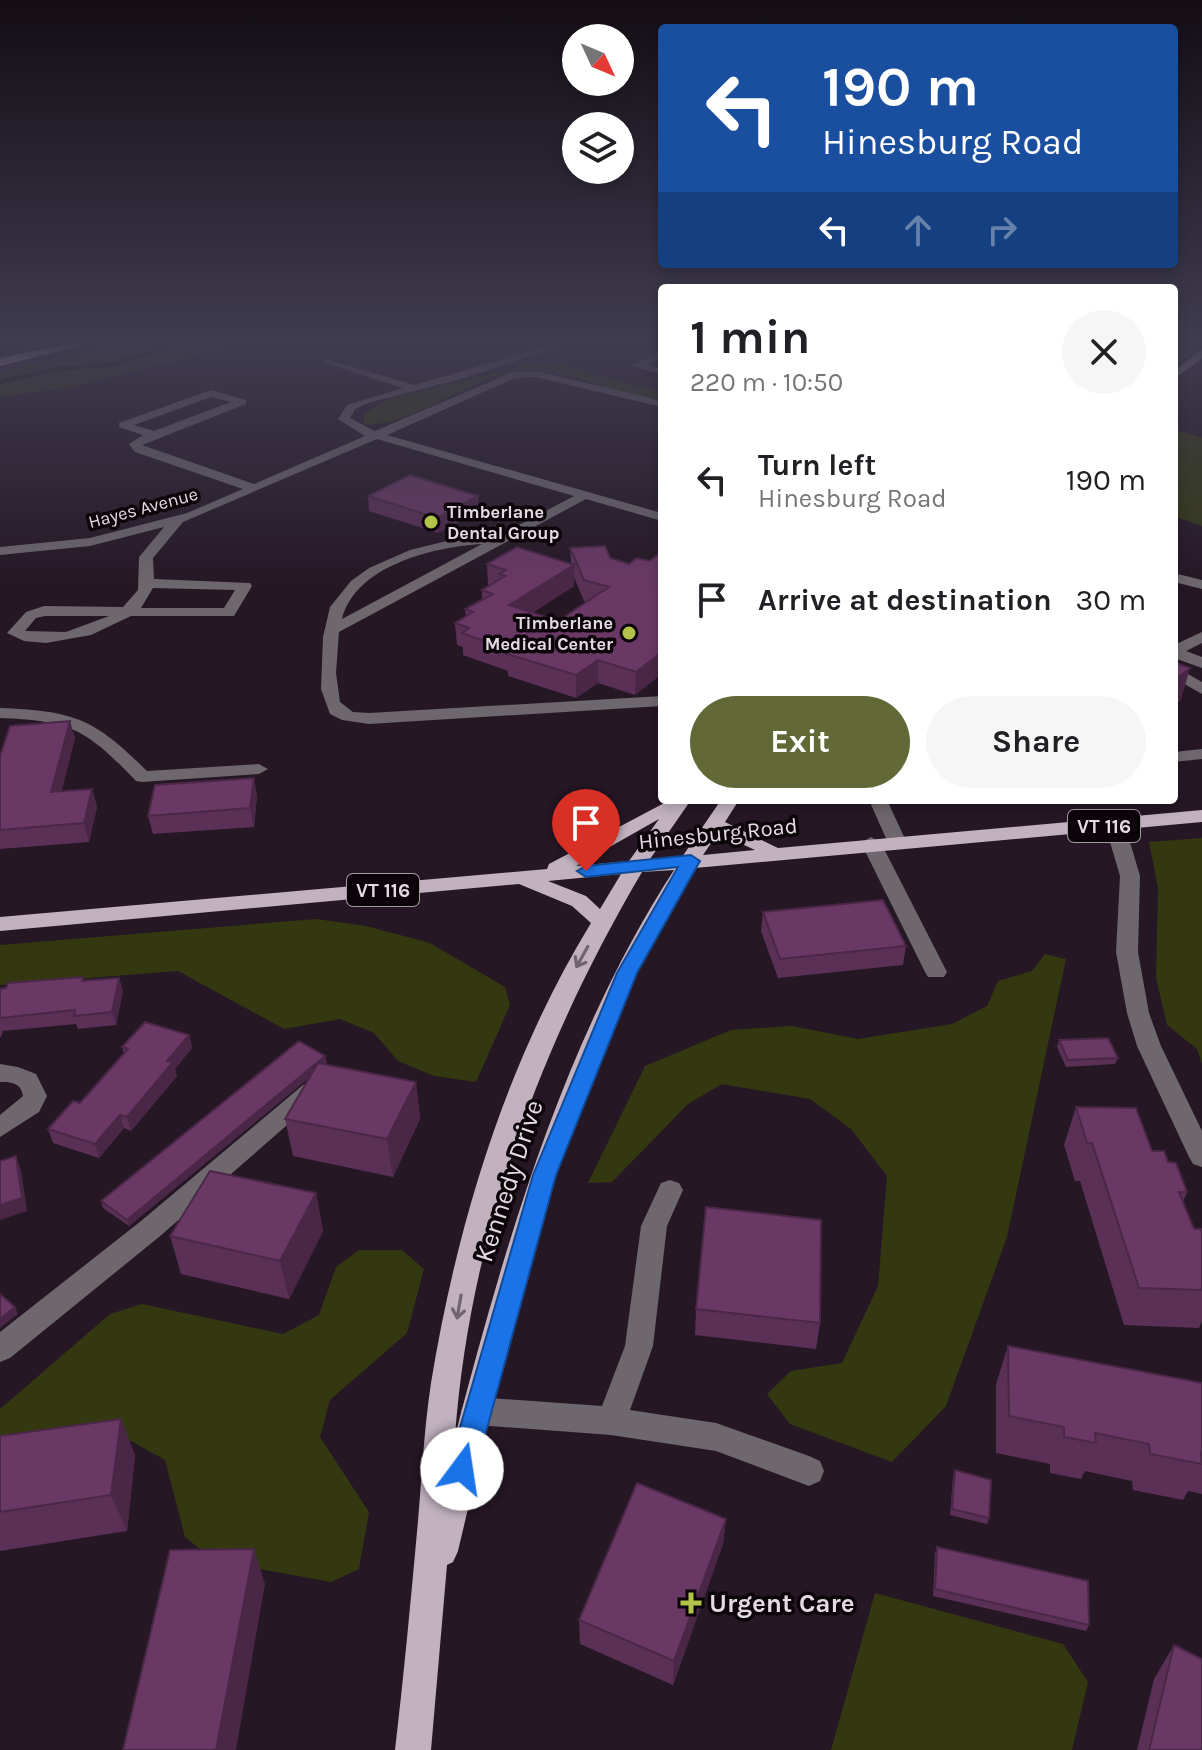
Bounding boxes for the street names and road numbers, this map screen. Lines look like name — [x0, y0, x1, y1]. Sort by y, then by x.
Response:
street label: Hayes Avenue — [86, 483, 200, 533]
road number: VT 116 — [1068, 810, 1140, 842]
street label: Hinesburg Road — [637, 813, 799, 855]
road number: VT 116 — [347, 874, 419, 906]
street label: Kennedy Drive — [468, 1096, 550, 1266]

